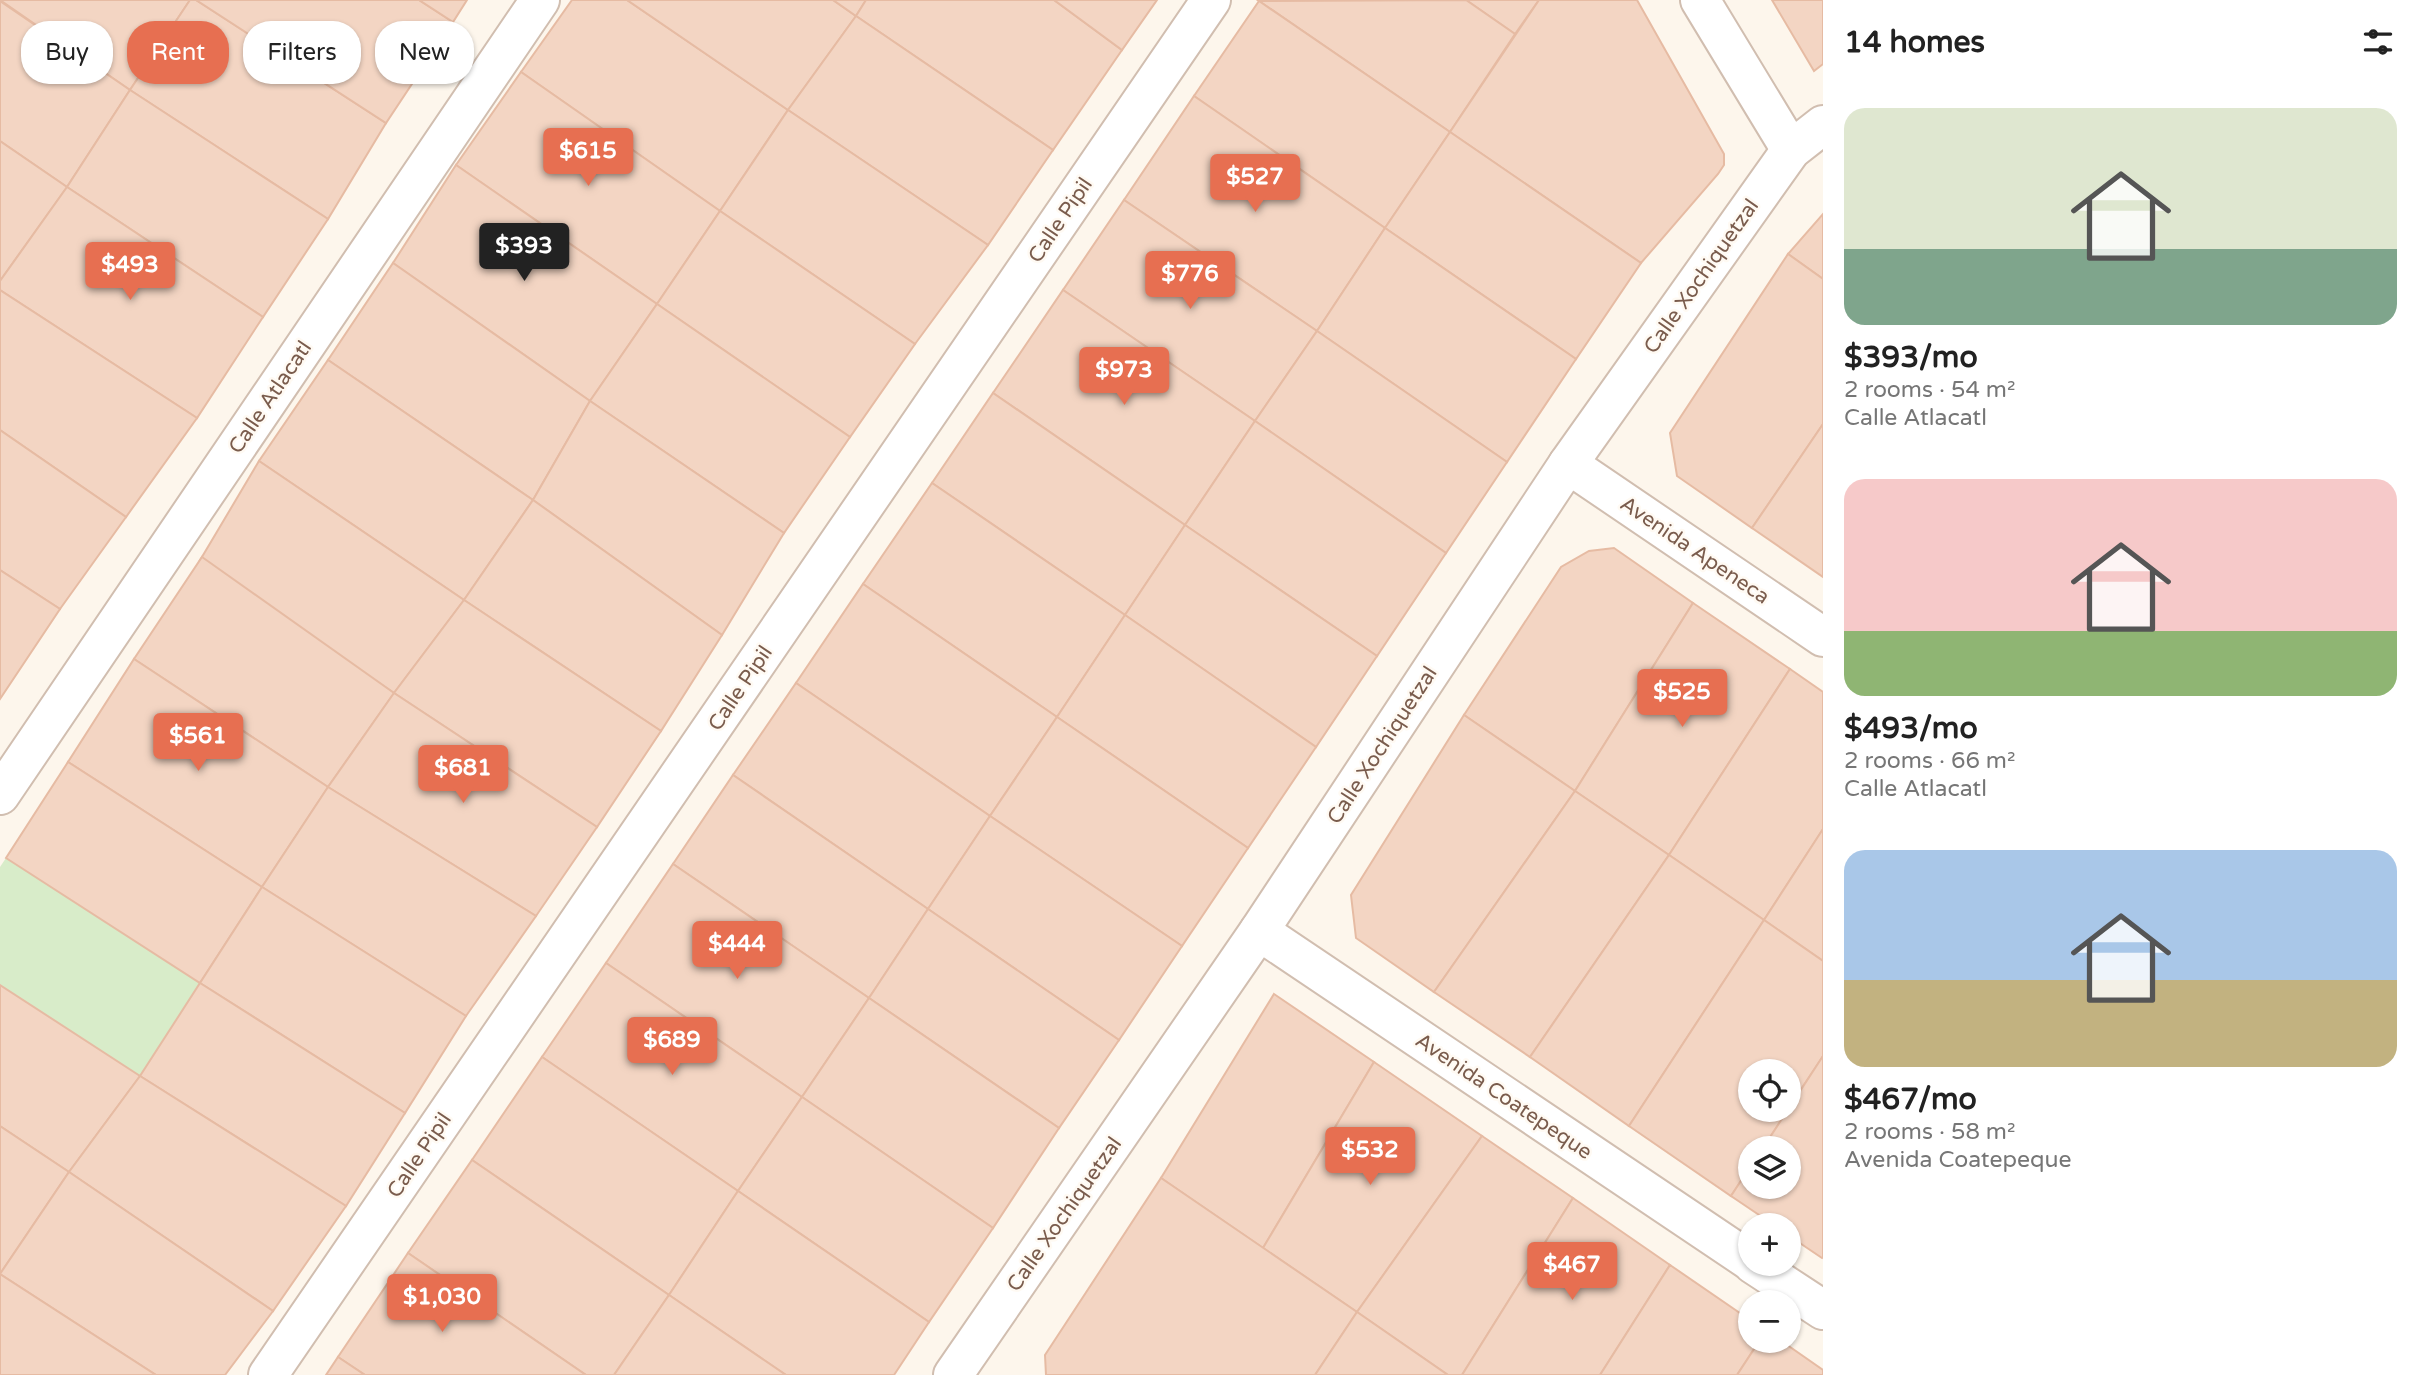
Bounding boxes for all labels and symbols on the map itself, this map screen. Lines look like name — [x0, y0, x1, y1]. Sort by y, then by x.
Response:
pin: $615 — [547, 128, 629, 188]
pin: $527 — [1214, 154, 1296, 214]
street label: Calle Pipil — [1023, 173, 1098, 268]
street label: Calle Xochiquetzal — [1639, 194, 1764, 358]
pin: $393 — [483, 224, 565, 283]
pin: $493 — [89, 243, 171, 302]
pin: $776 — [1149, 252, 1231, 311]
street label: Calle Atlacatl — [224, 336, 317, 458]
pin: $973 — [1083, 348, 1165, 407]
street label: Avenida Apeneca — [1615, 491, 1774, 610]
street label: Calle Pipil — [703, 641, 778, 736]
street label: Calle Xochiquetzal — [1322, 662, 1443, 829]
pin: $525 — [1641, 670, 1723, 729]
pin: $561 — [157, 714, 239, 773]
pin: $681 — [422, 746, 504, 805]
pin: $444 — [696, 922, 778, 981]
pin: $689 — [631, 1018, 713, 1077]
street label: Avenida Coatepeque — [1411, 1028, 1597, 1165]
street label: Calle Pipil — [382, 1108, 457, 1203]
pin: $532 — [1329, 1128, 1411, 1187]
street label: Calle Xochiquetzal — [1002, 1132, 1127, 1296]
pin: $467 — [1531, 1242, 1613, 1302]
pin: $1,030 — [385, 1274, 499, 1334]

